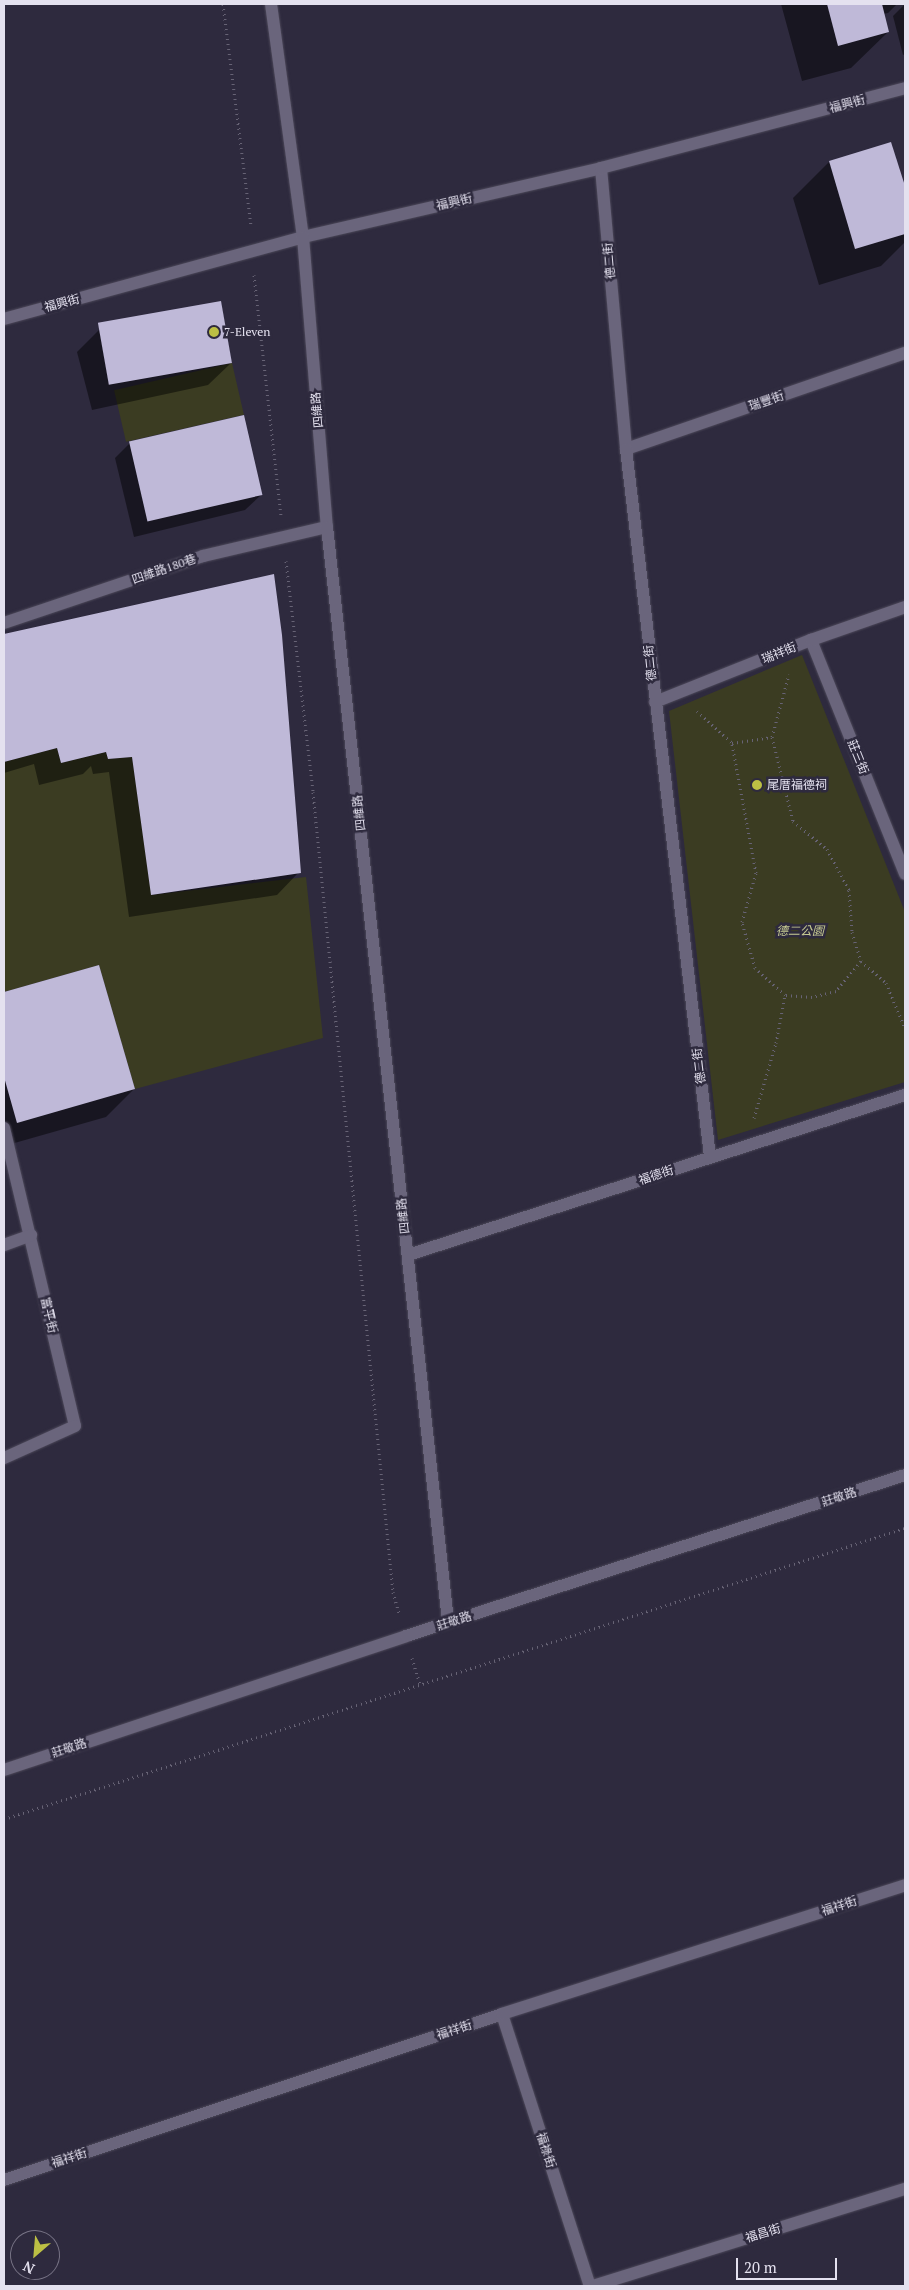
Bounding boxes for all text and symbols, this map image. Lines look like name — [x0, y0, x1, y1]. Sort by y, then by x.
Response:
street label: 福興街 — [828, 92, 866, 116]
street label: 福興街 — [435, 191, 473, 213]
street label: 德二街 — [600, 242, 618, 280]
street label: 福興街 — [43, 291, 81, 315]
place label: 7-Eleven — [224, 325, 270, 339]
marker: 7-Eleven — [208, 326, 220, 338]
street label: 瑞豐街 — [747, 388, 785, 414]
street label: 四維路 — [308, 391, 326, 429]
street label: 四維路180巷 — [130, 551, 198, 587]
street label: 瑞祥街 — [760, 640, 798, 666]
street label: 德二街 — [641, 644, 659, 682]
street label: 莊三街 — [845, 738, 871, 776]
place label: 尾厝福德祠 — [767, 778, 827, 792]
marker: 尾厝福德祠 — [751, 779, 763, 791]
street label: 四維路 — [350, 794, 368, 832]
park label: 德二公園 — [776, 924, 824, 938]
street label: 德二街 — [690, 1047, 708, 1085]
street label: 福德街 — [637, 1163, 675, 1187]
street label: 四維路 — [394, 1197, 412, 1235]
street label: 富平街 — [38, 1296, 60, 1334]
street label: 莊敬路 — [820, 1485, 858, 1509]
street label: 莊敬路 — [435, 1609, 473, 1633]
street label: 莊敬路 — [50, 1736, 88, 1760]
street label: 福祥街 — [820, 1894, 858, 1918]
street label: 福祥街 — [435, 2018, 473, 2042]
street label: 福祿街 — [534, 2131, 558, 2169]
street label: 福祥街 — [50, 2146, 88, 2170]
street label: 福昌街 — [744, 2221, 782, 2245]
north arrow — [10, 2230, 60, 2280]
scale bar — [739, 2248, 840, 2280]
text: N — [19, 2257, 37, 2279]
text: 20 m — [744, 2257, 777, 2277]

